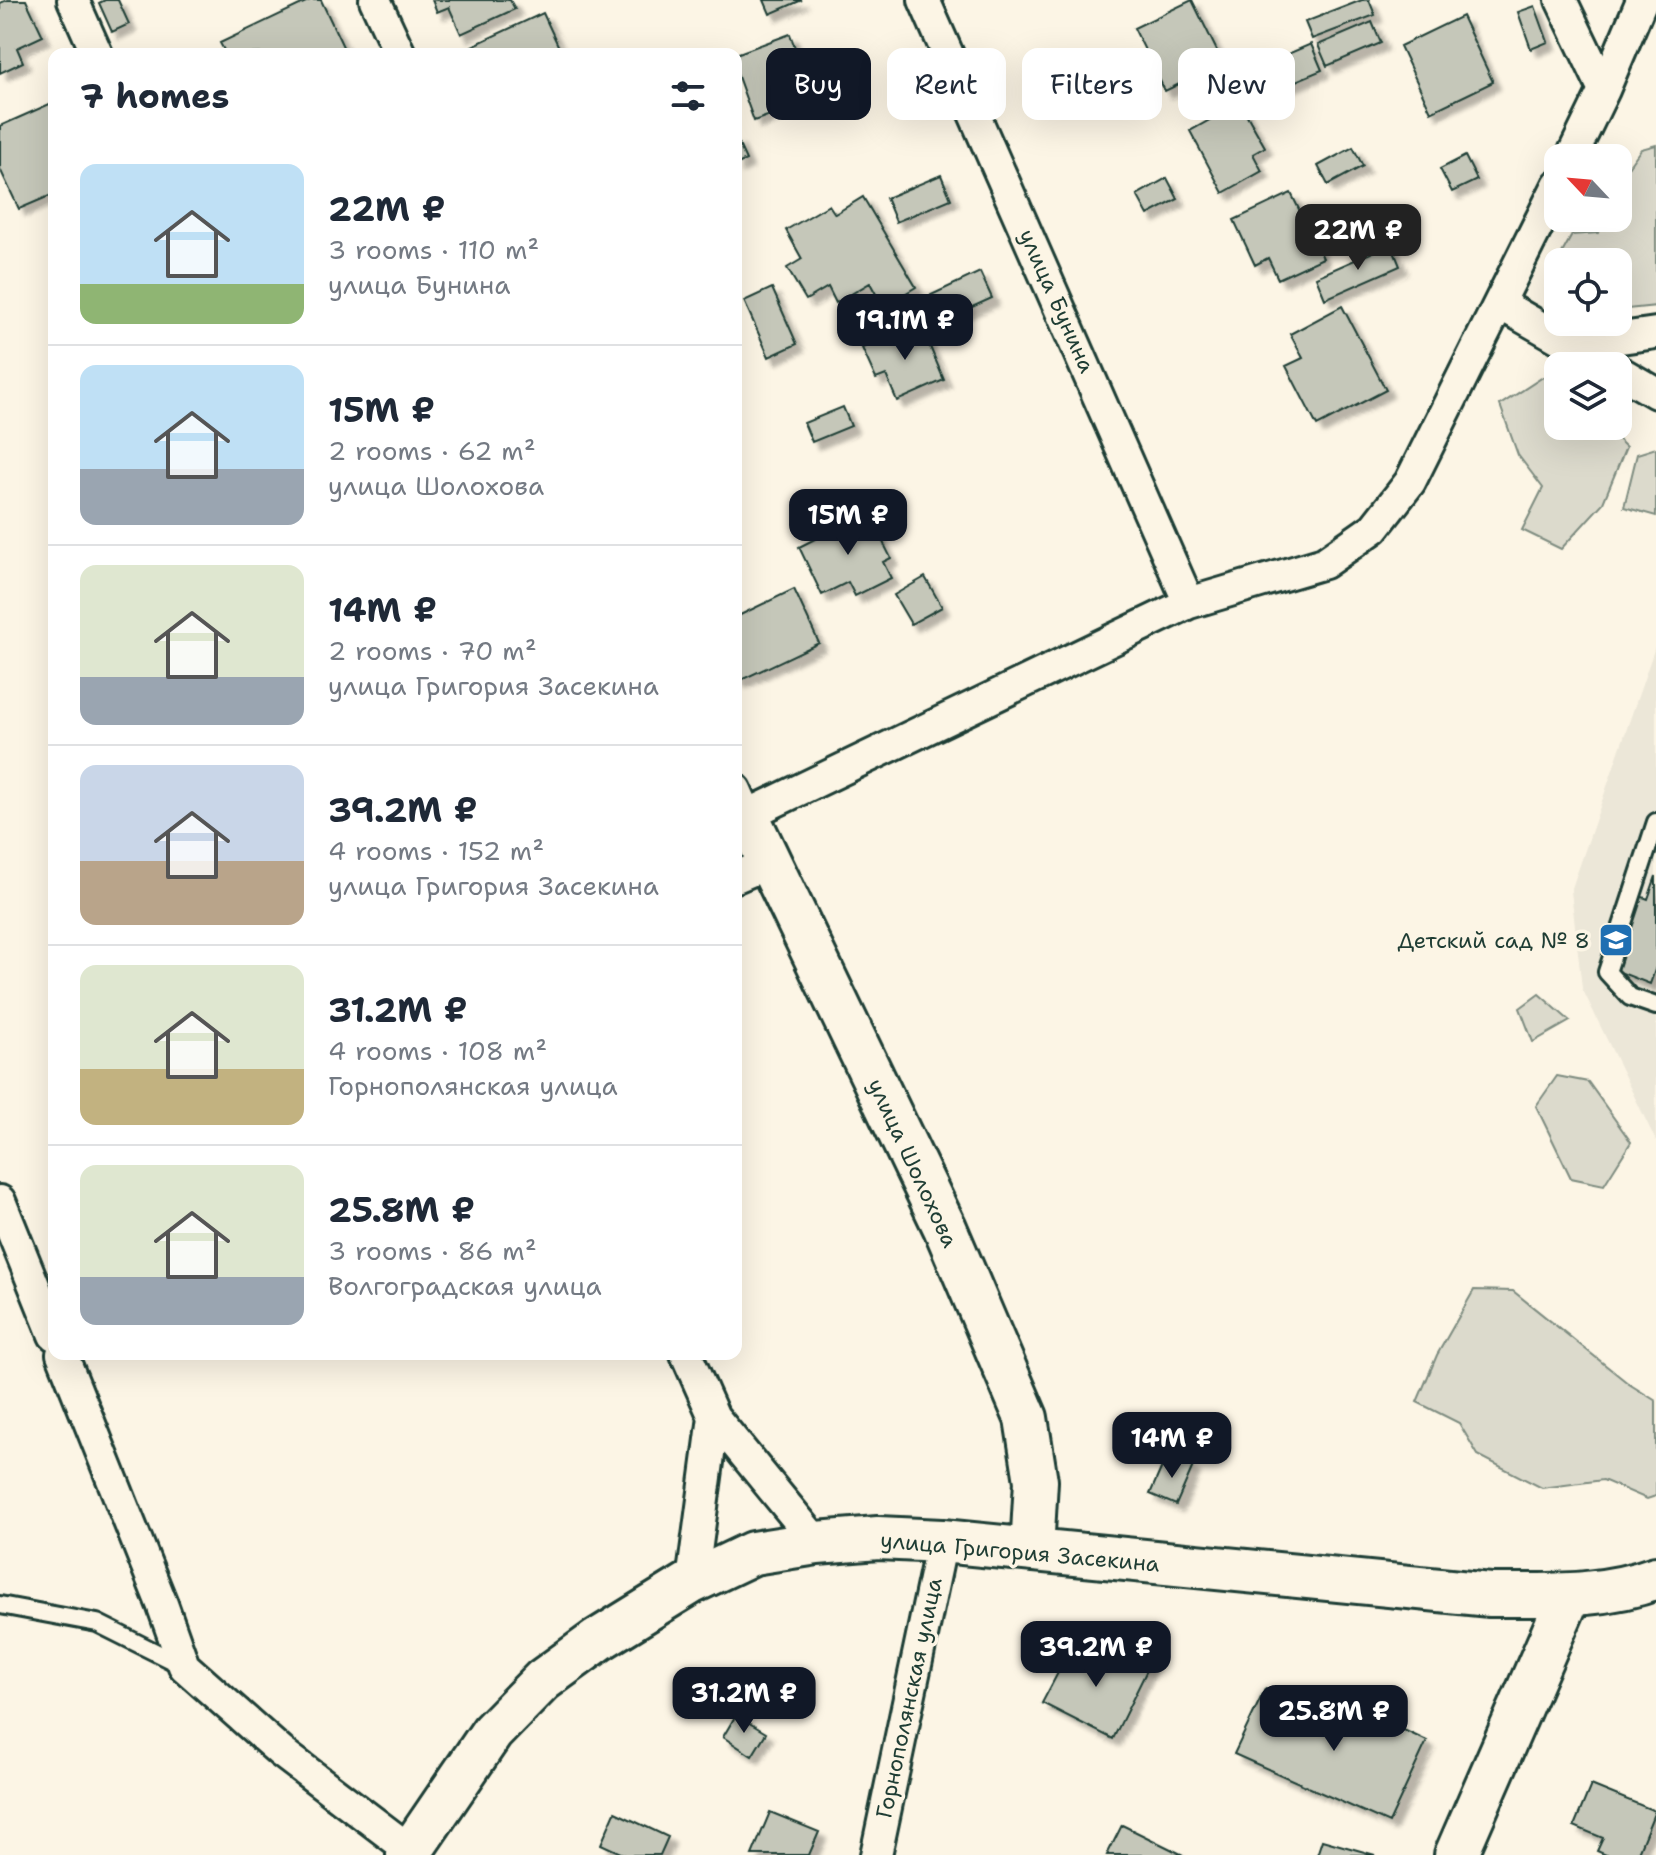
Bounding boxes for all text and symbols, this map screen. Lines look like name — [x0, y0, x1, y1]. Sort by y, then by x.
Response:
chip: Buy — [766, 48, 871, 120]
chip: Rent — [887, 48, 1006, 120]
chip: Filters — [1022, 48, 1162, 120]
chip: New — [1178, 48, 1295, 120]
text: 7 homes — [80, 73, 229, 119]
icon: filters — [666, 74, 710, 118]
north arrow — [1544, 144, 1632, 232]
map controls — [1544, 144, 1632, 440]
text: 22M ₽ — [328, 186, 445, 232]
icon: home — [144, 196, 240, 292]
pin: 22M ₽ — [1302, 204, 1414, 272]
text: 22M ₽ — [1313, 212, 1403, 247]
street label: улица Бунина — [1012, 225, 1102, 378]
text: 3 rooms · 110 m² — [328, 232, 539, 267]
button: locate — [1544, 248, 1632, 336]
text: улица Бунина — [328, 267, 510, 302]
pin: 19.1M ₽ — [831, 294, 979, 362]
text: 19.1M ₽ — [855, 302, 955, 337]
button: layers — [1544, 352, 1632, 440]
text: 15M ₽ — [328, 387, 435, 433]
icon: home — [144, 397, 240, 493]
text: 2 rooms · 62 m² — [328, 433, 536, 468]
text: улица Шолохова — [328, 468, 544, 503]
pin: 15M ₽ — [792, 489, 904, 557]
text: 15M ₽ — [807, 497, 889, 532]
text: 14M ₽ — [328, 587, 437, 633]
icon: home — [144, 597, 240, 693]
text: 2 rooms · 70 m² — [328, 633, 537, 668]
text: улица Григория Засекина — [328, 668, 659, 703]
text: 39.2M ₽ — [328, 787, 478, 833]
icon: home — [144, 797, 240, 893]
text: 4 rooms · 152 m² — [328, 833, 544, 868]
text: улица Григория Засекина — [328, 868, 659, 903]
school or university icon: Детский сад № 8 — [1597, 921, 1635, 959]
place label: Детский сад № 8 — [1397, 926, 1590, 955]
text: 31.2M ₽ — [328, 987, 468, 1033]
icon: home — [144, 997, 240, 1093]
text: 4 rooms · 108 m² — [328, 1033, 547, 1068]
text: Горнополянская улица — [328, 1068, 618, 1103]
street label: улица Шолохова — [861, 1074, 965, 1252]
text: 25.8M ₽ — [328, 1187, 475, 1233]
icon: home — [144, 1197, 240, 1293]
text: 3 rooms · 86 m² — [328, 1233, 537, 1268]
text: Волгоградская улица — [328, 1268, 602, 1303]
pin: 14M ₽ — [1116, 1412, 1228, 1480]
text: 14M ₽ — [1130, 1420, 1214, 1455]
street label: улица Григория Засекина — [879, 1525, 1161, 1579]
street label: Горнополянская улица — [869, 1575, 949, 1821]
pin: 39.2M ₽ — [1022, 1621, 1170, 1689]
text: 39.2M ₽ — [1039, 1629, 1153, 1664]
pin: 31.2M ₽ — [670, 1667, 818, 1735]
text: 31.2M ₽ — [691, 1675, 797, 1710]
pin: 25.8M ₽ — [1260, 1685, 1408, 1753]
text: 25.8M ₽ — [1278, 1693, 1390, 1728]

